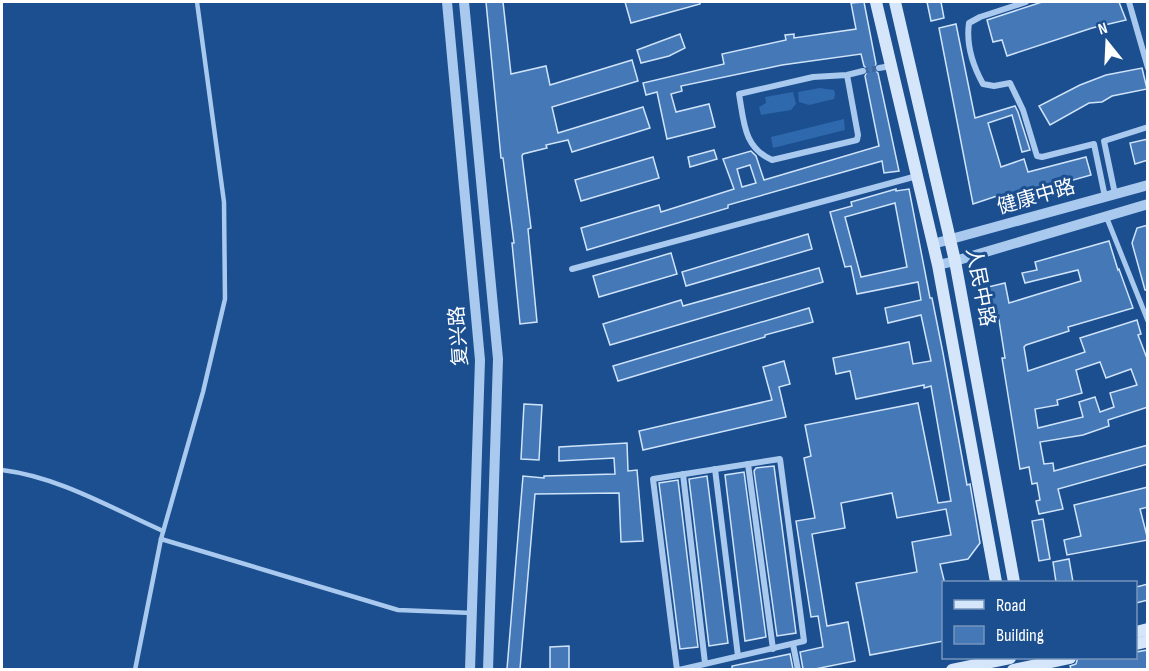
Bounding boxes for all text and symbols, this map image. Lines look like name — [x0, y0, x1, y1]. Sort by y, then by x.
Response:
north arrow — [1077, 12, 1137, 72]
text: N — [1096, 19, 1110, 40]
street label: 健康中路 — [994, 174, 1078, 220]
street label: 人民中路 — [961, 245, 999, 329]
street label: 复兴路 — [445, 305, 473, 367]
legend — [942, 581, 1137, 659]
text: Road — [996, 595, 1026, 616]
text: Building — [996, 625, 1044, 646]

